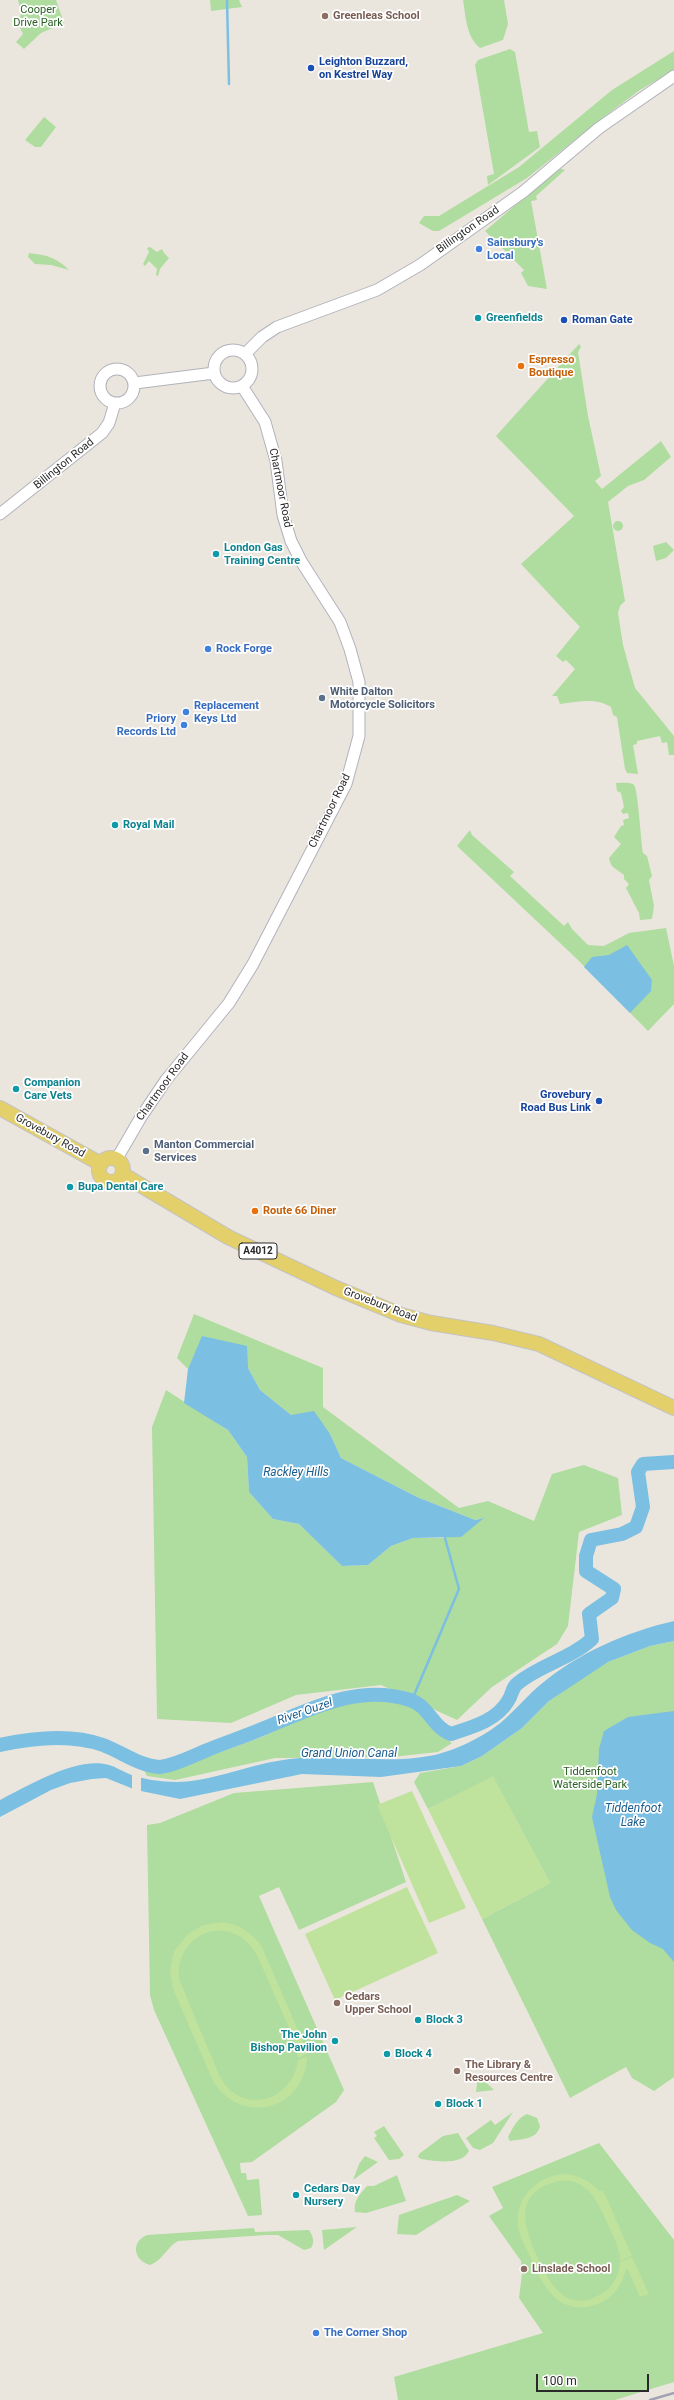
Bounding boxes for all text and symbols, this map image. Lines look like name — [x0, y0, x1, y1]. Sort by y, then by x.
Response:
park label: Cooper Drive Park — [13, 3, 63, 29]
place label: Greenleas School — [333, 9, 420, 23]
marker: Greenleas School — [320, 11, 330, 21]
place label: Leighton Buzzard, on Kestrel Way — [319, 55, 408, 81]
marker: Leighton Buzzard, on Kestrel Way — [306, 63, 316, 73]
street label: Billington Road — [434, 203, 502, 257]
place label: Sainsbury's Local — [487, 236, 543, 262]
marker: Sainsbury's Local — [474, 244, 484, 254]
place label: Greenfields — [486, 311, 543, 325]
marker: Greenfields — [473, 313, 483, 323]
place label: Roman Gate — [572, 313, 633, 327]
marker: Roman Gate — [559, 315, 569, 325]
place label: Espresso Boutique — [529, 353, 574, 379]
marker: Espresso Boutique — [516, 361, 526, 371]
street label: Billington Road — [31, 436, 97, 492]
street label: Chartmoor Road — [266, 447, 294, 529]
place label: London Gas Training Centre — [224, 541, 300, 567]
marker: London Gas Training Centre — [211, 549, 221, 559]
place label: Rock Forge — [216, 642, 272, 656]
marker: Rock Forge — [203, 644, 213, 654]
place label: White Dalton Motorcycle Solicitors — [330, 685, 435, 711]
marker: White Dalton Motorcycle Solicitors — [317, 693, 327, 703]
place label: Replacement Keys Ltd — [194, 699, 259, 725]
marker: Replacement Keys Ltd — [181, 707, 191, 717]
place label: Priory Records Ltd — [117, 712, 176, 738]
marker: Priory Records Ltd — [179, 720, 189, 730]
street label: Chartmoor Road — [306, 772, 354, 850]
place label: Royal Mail — [123, 818, 175, 832]
marker: Royal Mail — [110, 820, 120, 830]
street label: Chartmoor Road — [134, 1050, 192, 1124]
place label: Companion Care Vets — [24, 1076, 80, 1102]
marker: Companion Care Vets — [11, 1084, 21, 1094]
place label: Grovebury Road Bus Link — [520, 1088, 591, 1114]
marker: Grovebury Road Bus Link — [594, 1096, 604, 1106]
street label: Grovebury Road — [13, 1111, 87, 1161]
place label: Manton Commercial Services — [154, 1138, 254, 1164]
marker: Manton Commercial Services — [141, 1146, 151, 1156]
place label: Bupa Dental Care — [78, 1180, 163, 1194]
marker: Bupa Dental Care — [65, 1182, 75, 1192]
place label: Route 66 Diner — [263, 1204, 336, 1218]
marker: Route 66 Diner — [250, 1206, 260, 1216]
road number: A4012 — [239, 1243, 277, 1259]
street label: Grovebury Road — [341, 1285, 419, 1325]
water label: Rackley Hills — [263, 1466, 329, 1480]
water label: River Ouzel — [275, 1696, 335, 1728]
water label: Grand Union Canal — [301, 1747, 397, 1761]
park label: Tiddenfoot Waterside Park — [553, 1765, 627, 1791]
water label: Tiddenfoot Lake — [605, 1802, 661, 1830]
place label: Cedars Upper School — [345, 1990, 411, 2016]
marker: Cedars Upper School — [332, 1998, 342, 2008]
place label: Block 3 — [426, 2013, 463, 2027]
marker: Block 3 — [413, 2015, 423, 2025]
place label: The John Bishop Pavilion — [251, 2028, 327, 2054]
marker: The John Bishop Pavilion — [330, 2036, 340, 2046]
place label: Block 4 — [395, 2047, 432, 2061]
marker: Block 4 — [382, 2049, 392, 2059]
place label: The Library & Resources Centre — [465, 2058, 553, 2084]
marker: The Library & Resources Centre — [452, 2066, 462, 2076]
place label: Block 1 — [446, 2097, 483, 2111]
marker: Block 1 — [433, 2099, 443, 2109]
place label: Cedars Day Nursery — [304, 2182, 360, 2208]
marker: Cedars Day Nursery — [291, 2190, 301, 2200]
place label: Linslade School — [532, 2262, 610, 2276]
marker: Linslade School — [519, 2264, 529, 2274]
place label: The Corner Shop — [324, 2326, 407, 2340]
marker: The Corner Shop — [311, 2328, 321, 2338]
scale bar — [538, 2366, 651, 2392]
text: 100 m — [543, 2374, 577, 2388]

